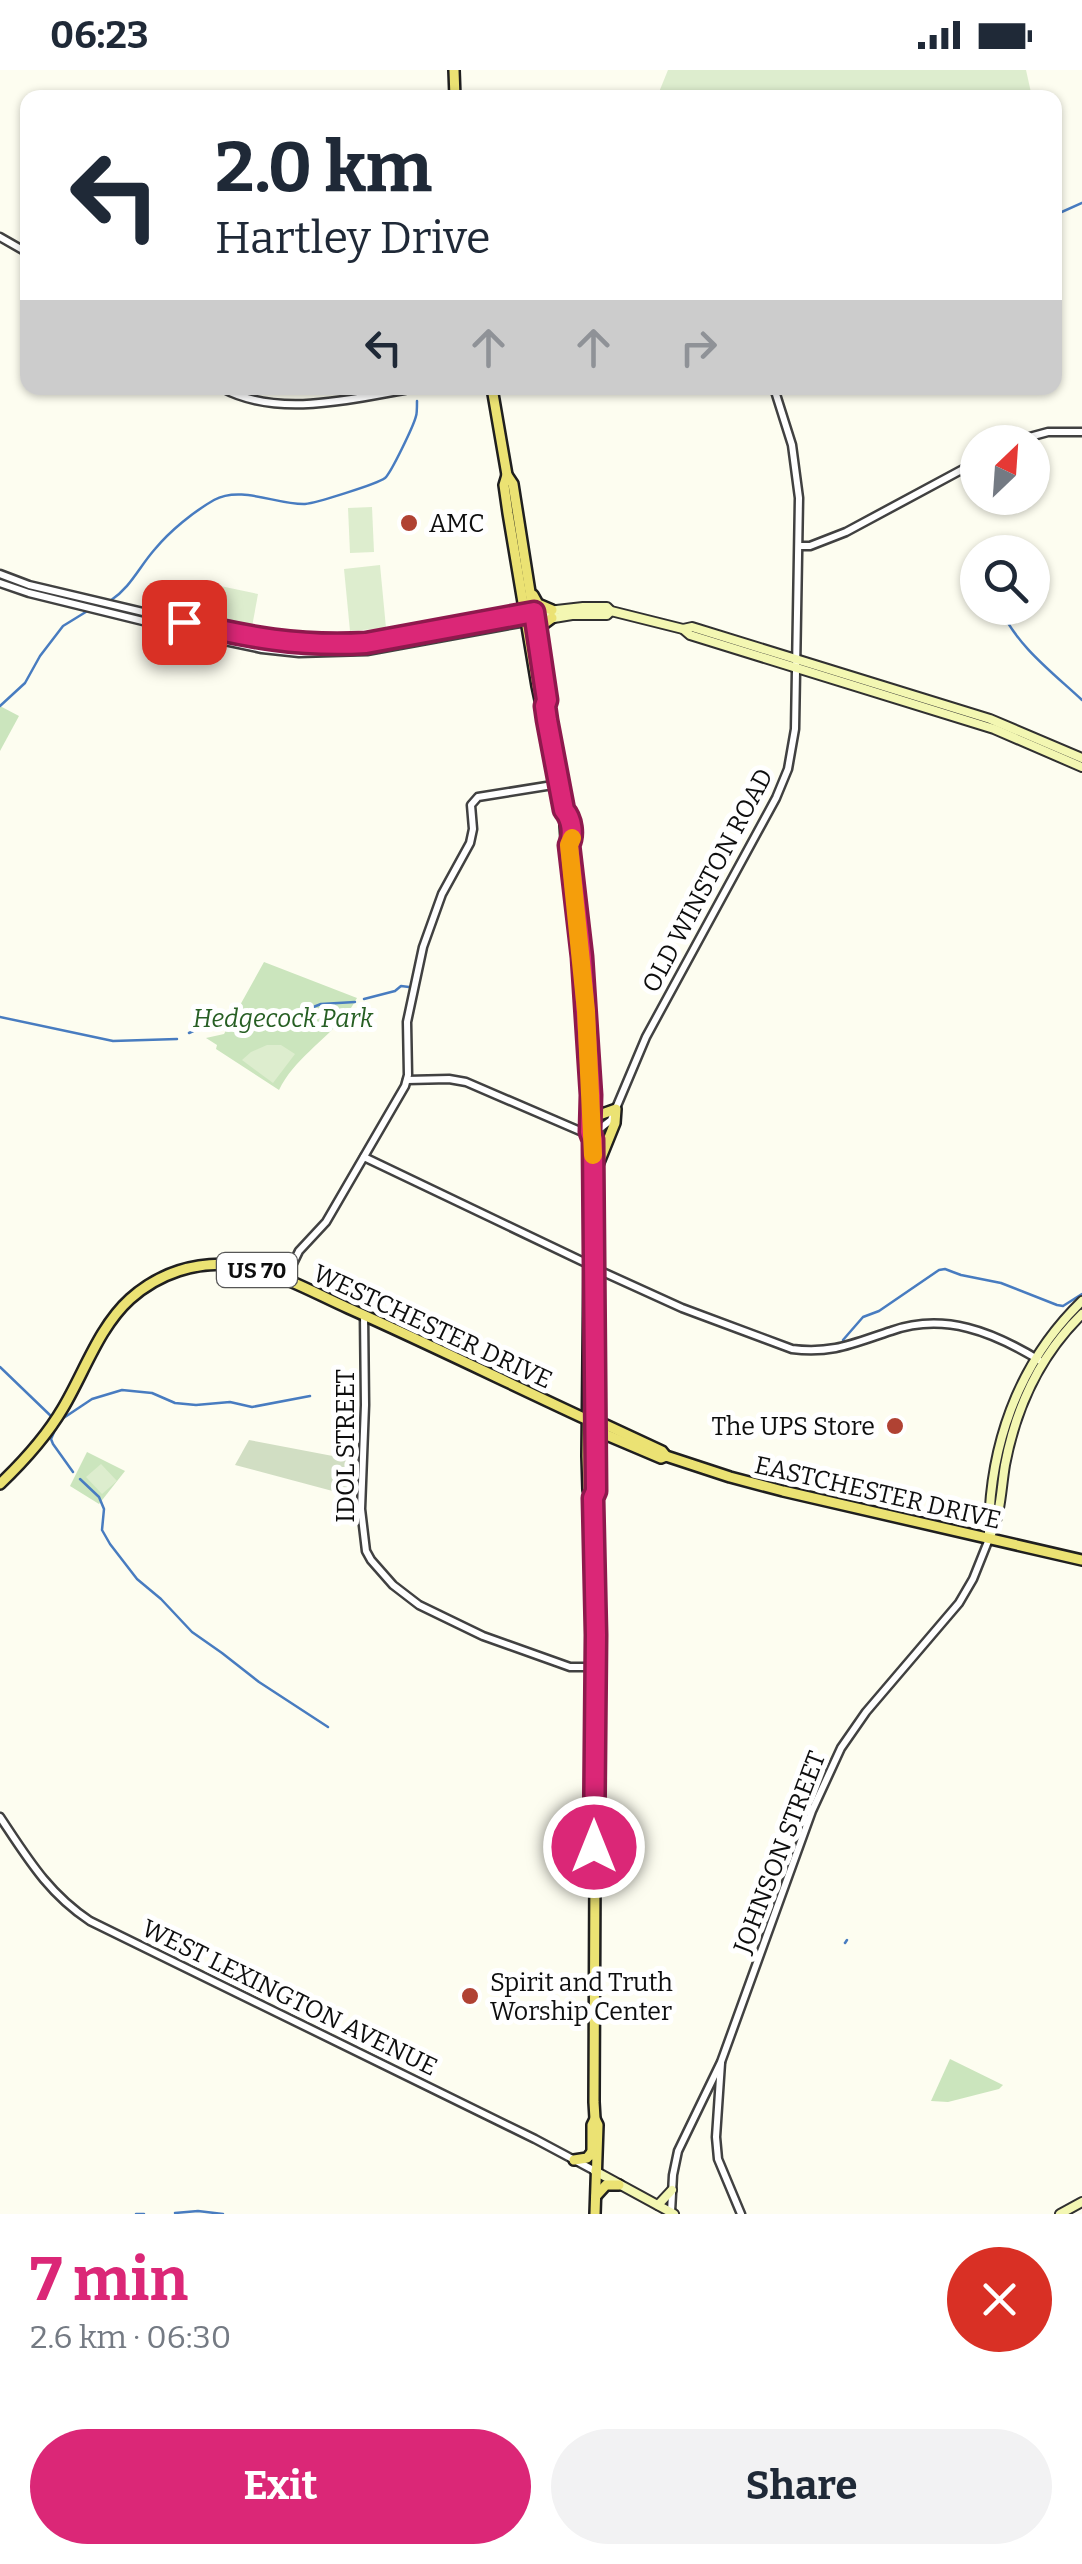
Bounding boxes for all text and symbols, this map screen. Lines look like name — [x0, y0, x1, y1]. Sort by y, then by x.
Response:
text: 06:23 — [50, 12, 149, 58]
text: 2.0 km — [215, 126, 432, 210]
icon: left — [50, 130, 180, 260]
text: Hartley Drive — [215, 211, 491, 265]
icon: left — [356, 320, 411, 375]
icon: ahead — [461, 320, 516, 375]
icon: ahead — [566, 320, 621, 375]
icon: right — [671, 320, 726, 375]
north arrow — [960, 425, 1050, 515]
map controls — [960, 425, 1050, 625]
place label: AMC — [429, 509, 484, 539]
marker: AMC — [398, 512, 420, 534]
button: search — [960, 535, 1050, 625]
pin — [142, 580, 227, 665]
icon: arrive — [157, 595, 212, 650]
street label: OLD WINSTON ROAD — [636, 764, 780, 997]
park label: Hedgecock Park — [193, 1004, 374, 1034]
road number: US 70 — [217, 1253, 297, 1287]
street label: WESTCHESTER DRIVE — [308, 1258, 557, 1396]
street label: IDOL STREET — [331, 1369, 361, 1523]
place label: The UPS Store — [711, 1412, 875, 1442]
marker: The UPS Store — [884, 1415, 906, 1437]
street label: EASTCHESTER DRIVE — [752, 1450, 1004, 1536]
street label: JOHNSON STREET — [727, 1747, 832, 1959]
position arrow — [542, 1795, 646, 1899]
street label: WEST LEXINGTON AVENUE — [137, 1913, 442, 2083]
place label: Spirit and Truth Worship Center — [490, 1968, 673, 2027]
marker: Spirit and Truth Worship Center — [459, 1985, 481, 2007]
text: 7 min — [30, 2244, 188, 2316]
button: close — [947, 2247, 1052, 2352]
text: 2.6 km · 06:30 — [30, 2318, 231, 2356]
button: Exit — [30, 2429, 531, 2544]
button: Share — [551, 2429, 1052, 2544]

